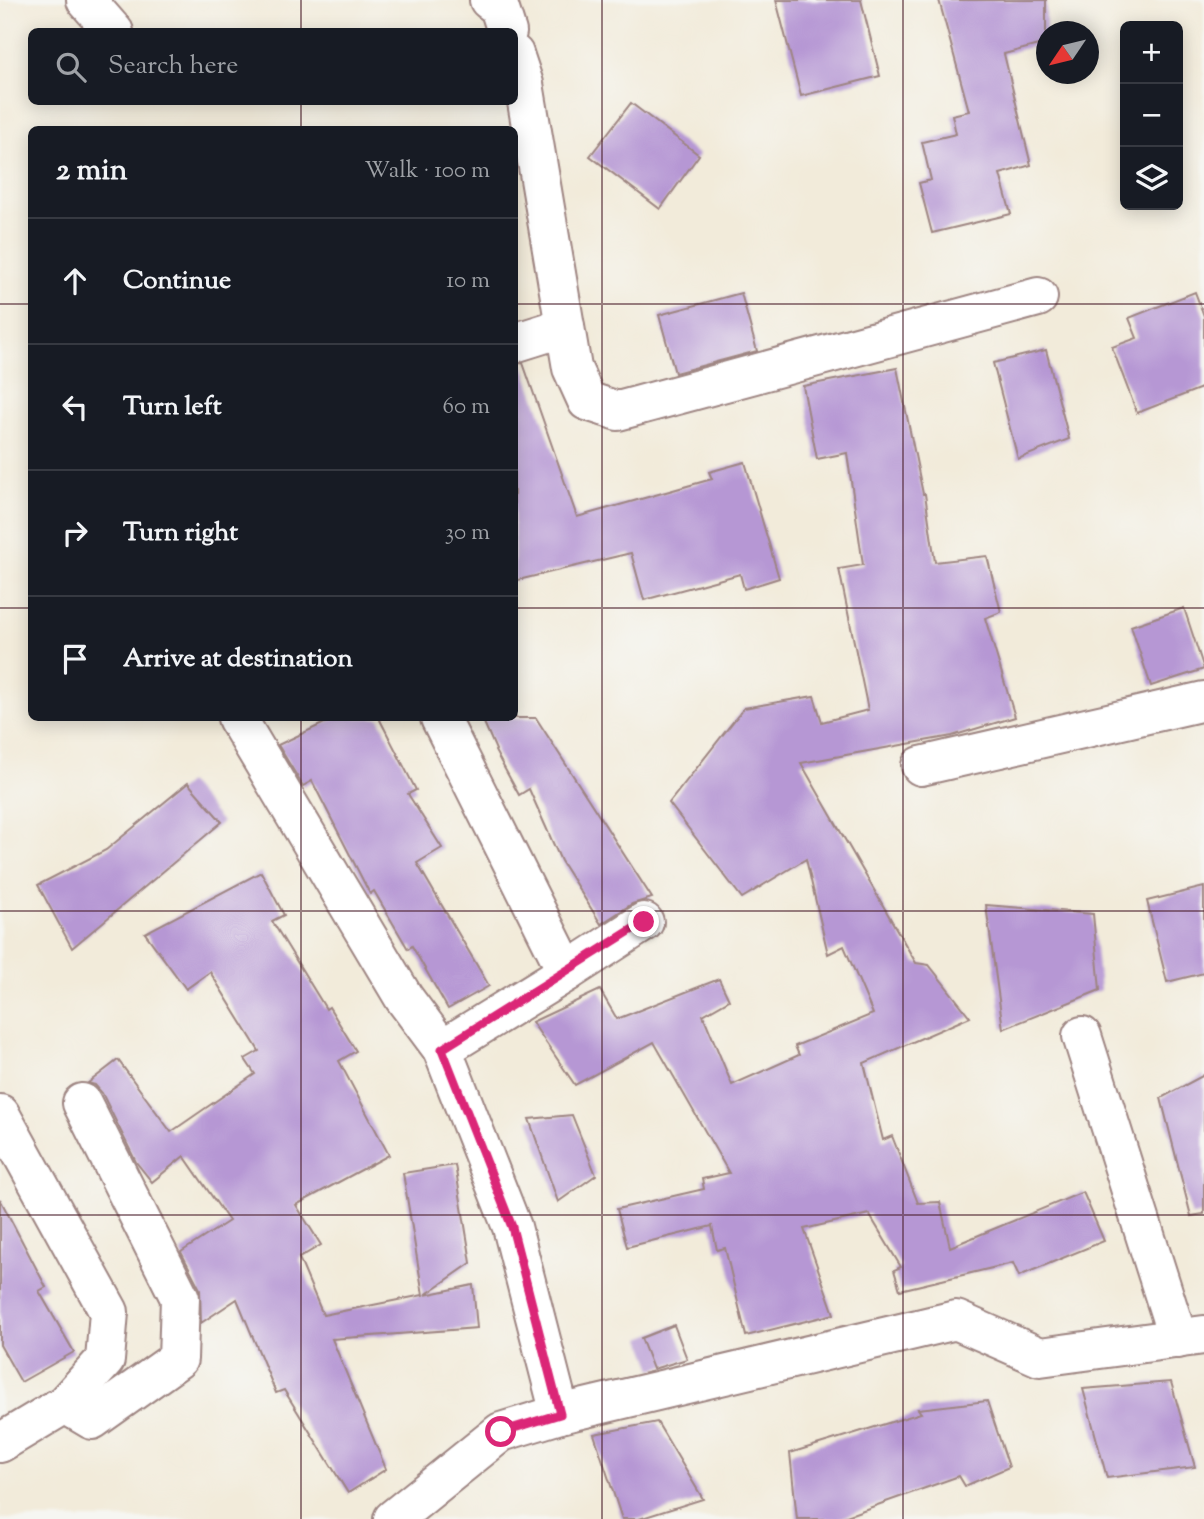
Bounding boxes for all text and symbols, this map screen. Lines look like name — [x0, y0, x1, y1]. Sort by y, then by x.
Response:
north arrow — [1036, 21, 1099, 84]
map controls — [1120, 21, 1183, 210]
button: + — [1120, 21, 1183, 84]
search box — [28, 28, 518, 105]
icon: search — [52, 48, 90, 86]
text: Search here — [108, 48, 238, 85]
button: − — [1120, 84, 1183, 147]
button: layers — [1120, 147, 1183, 210]
text: 2 min — [56, 150, 128, 193]
text: Walk · 100 m — [365, 155, 490, 188]
icon: ahead — [56, 262, 94, 300]
text: Continue — [123, 263, 231, 300]
text: 10 m — [446, 265, 490, 298]
icon: left — [56, 388, 94, 426]
text: Turn left — [123, 389, 222, 426]
text: 60 m — [442, 391, 490, 424]
icon: right — [56, 514, 94, 552]
text: Turn right — [123, 515, 238, 552]
text: 30 m — [445, 517, 490, 550]
icon: arrive — [56, 640, 94, 678]
text: Arrive at destination — [123, 641, 353, 678]
route end — [628, 906, 659, 937]
route start — [485, 1416, 516, 1447]

